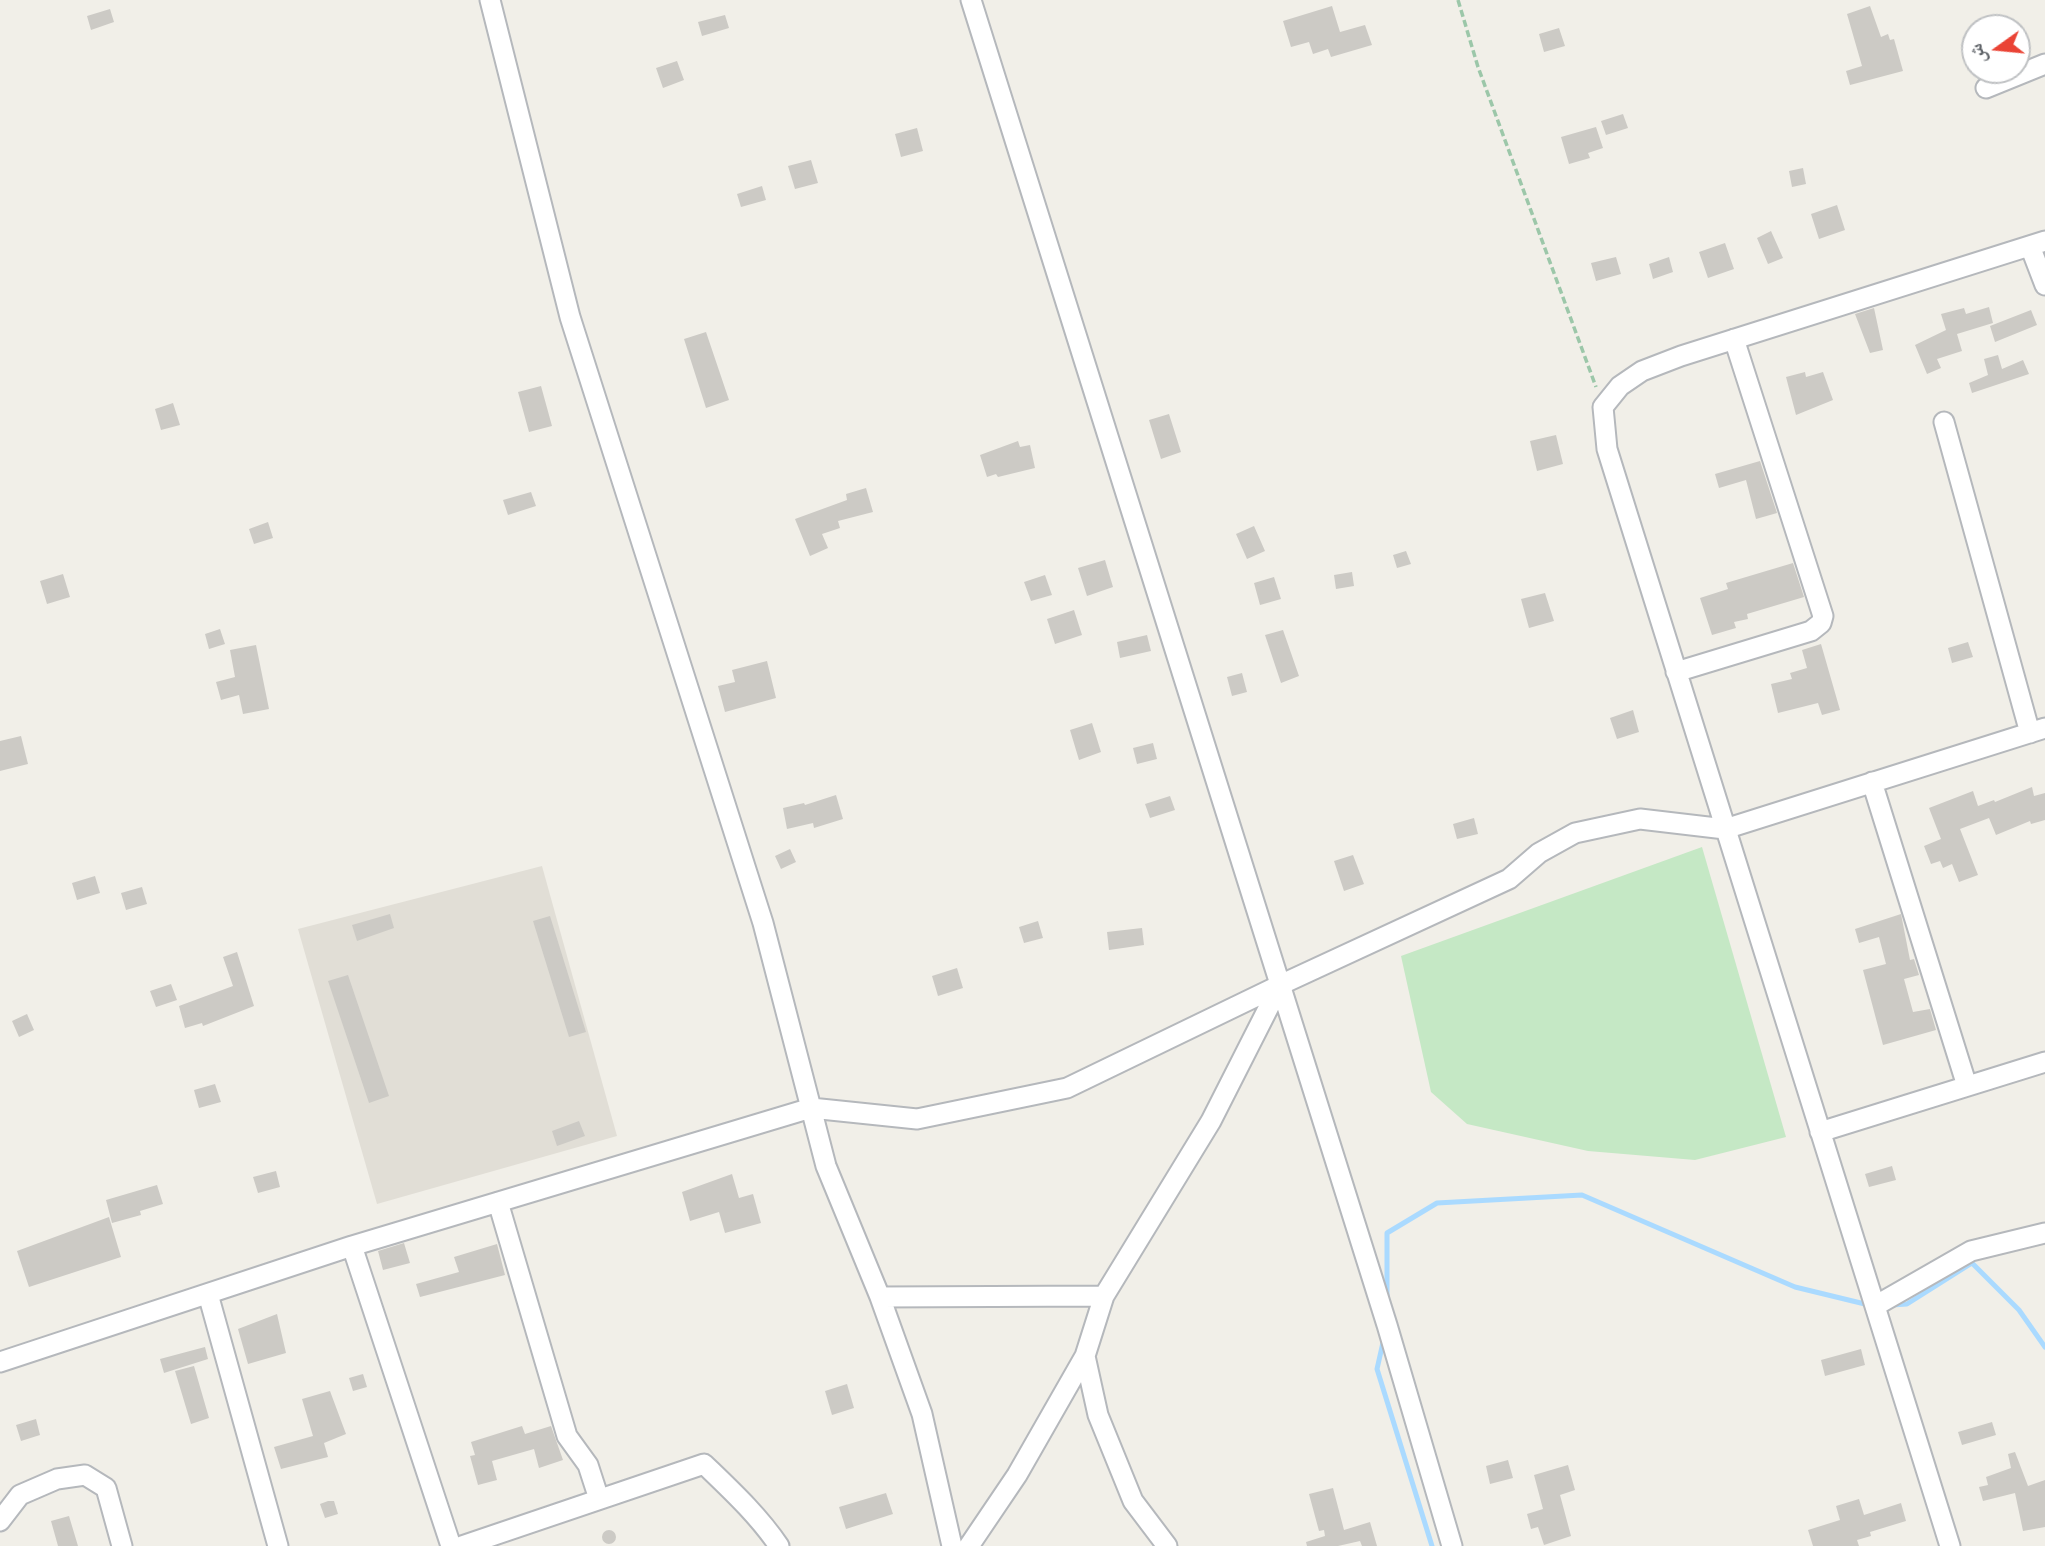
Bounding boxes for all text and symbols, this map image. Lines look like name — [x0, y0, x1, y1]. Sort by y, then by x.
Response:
north arrow — [1961, 14, 2031, 84]
text: ش — [1962, 41, 1993, 67]

